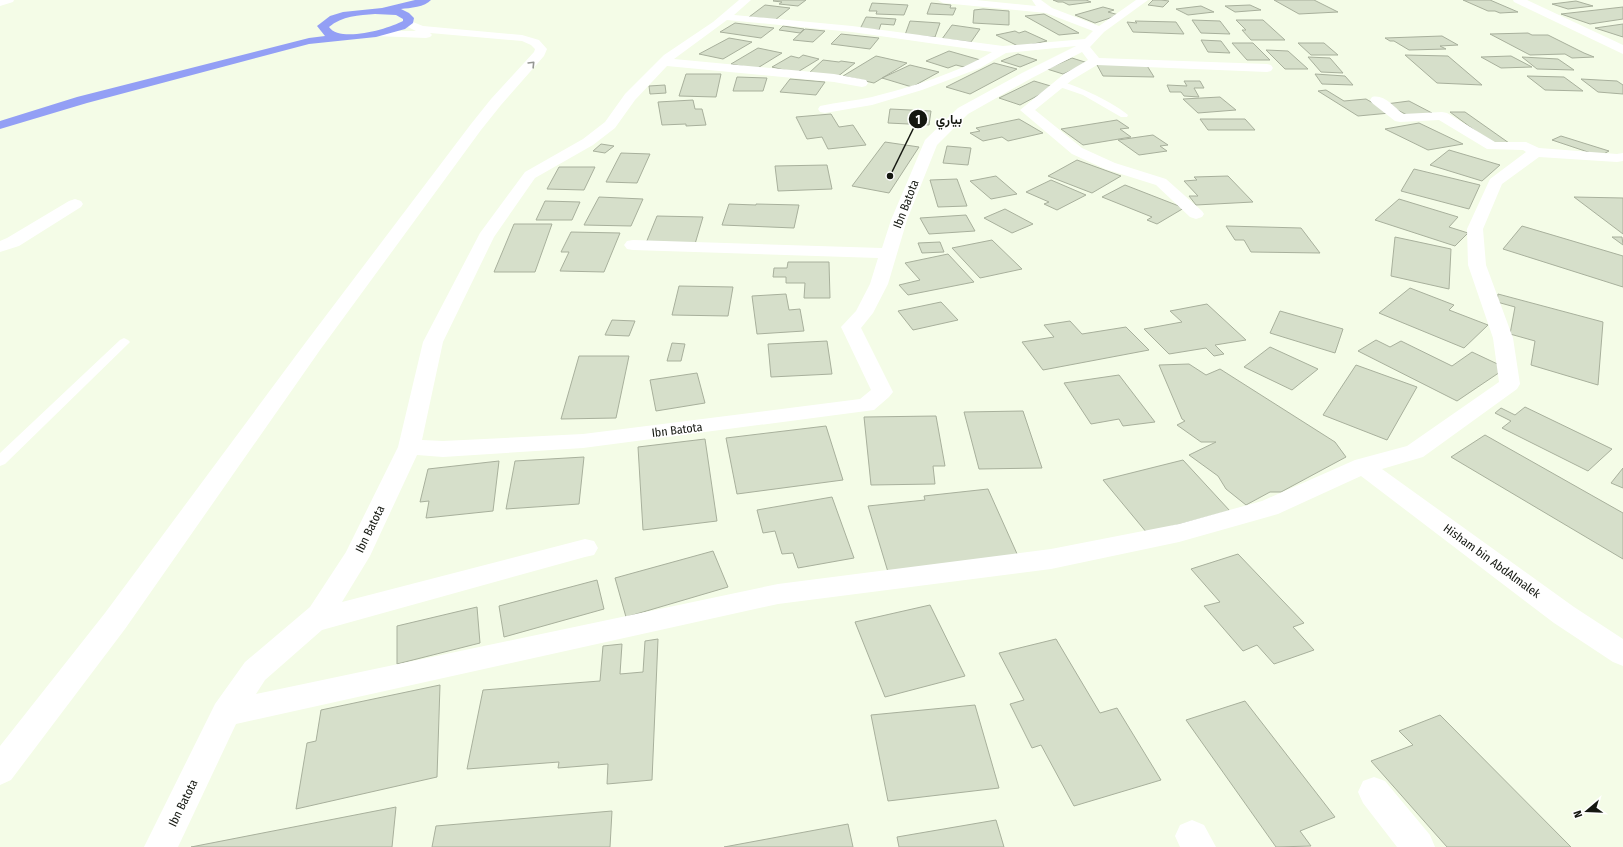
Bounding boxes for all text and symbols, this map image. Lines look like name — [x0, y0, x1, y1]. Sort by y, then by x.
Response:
one-way arrow — [528, 61, 535, 68]
callout: بياري — [908, 107, 970, 132]
text: بياري — [936, 112, 962, 130]
text: 1 — [915, 113, 921, 127]
street label: Ibn Batota — [890, 178, 922, 230]
street label: Ibn Batota — [651, 420, 703, 440]
street label: Ibn Batota — [353, 503, 387, 555]
street label: Hisham bin AbdAlmalek — [1441, 521, 1544, 601]
street label: Ibn Batota — [166, 777, 200, 829]
north arrow — [1567, 791, 1607, 831]
text: N — [1571, 809, 1585, 819]

